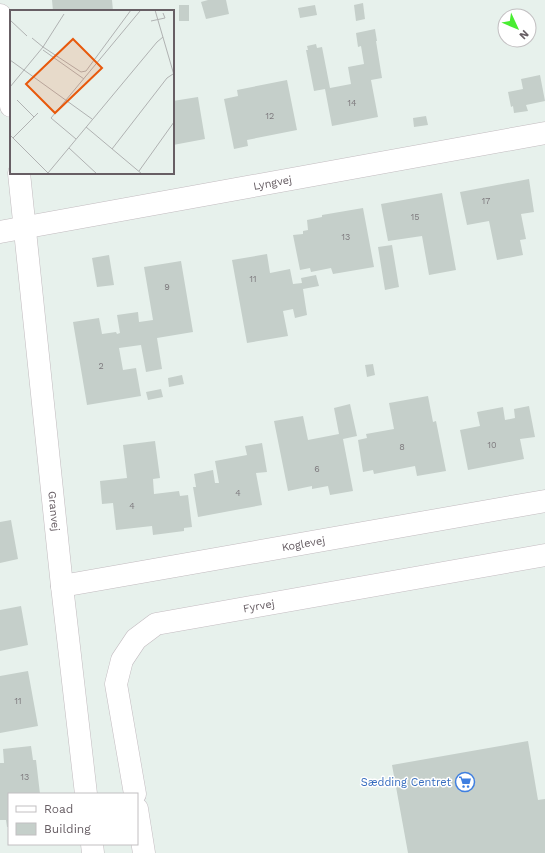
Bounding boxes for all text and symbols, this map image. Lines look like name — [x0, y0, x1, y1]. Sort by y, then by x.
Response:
north arrow — [497, 8, 537, 48]
inset map — [10, 10, 174, 174]
text: N — [516, 27, 531, 42]
house number: 14 — [347, 98, 357, 108]
house number: 12 — [266, 111, 274, 121]
street label: Lyngvej — [252, 173, 293, 192]
house number: 17 — [482, 196, 490, 206]
house number: 15 — [411, 212, 419, 222]
house number: 13 — [342, 232, 350, 242]
house number: 11 — [249, 274, 257, 284]
house number: 9 — [164, 282, 170, 292]
house number: 2 — [98, 361, 104, 371]
house number: 10 — [487, 440, 497, 450]
house number: 8 — [399, 442, 405, 452]
house number: 6 — [314, 464, 320, 474]
house number: 4 — [235, 488, 241, 498]
street label: Granvej — [46, 490, 63, 532]
house number: 4 — [129, 501, 135, 511]
street label: Koglevej — [281, 533, 326, 554]
street label: Fyrvej — [242, 597, 276, 615]
house number: 11 — [14, 696, 22, 706]
supermarket icon: Sædding Centret — [454, 771, 476, 793]
house number: 13 — [21, 772, 29, 782]
place label: Sædding Centret — [361, 776, 451, 789]
legend — [8, 793, 138, 845]
text: Road — [44, 802, 73, 816]
text: Building — [44, 822, 91, 836]

